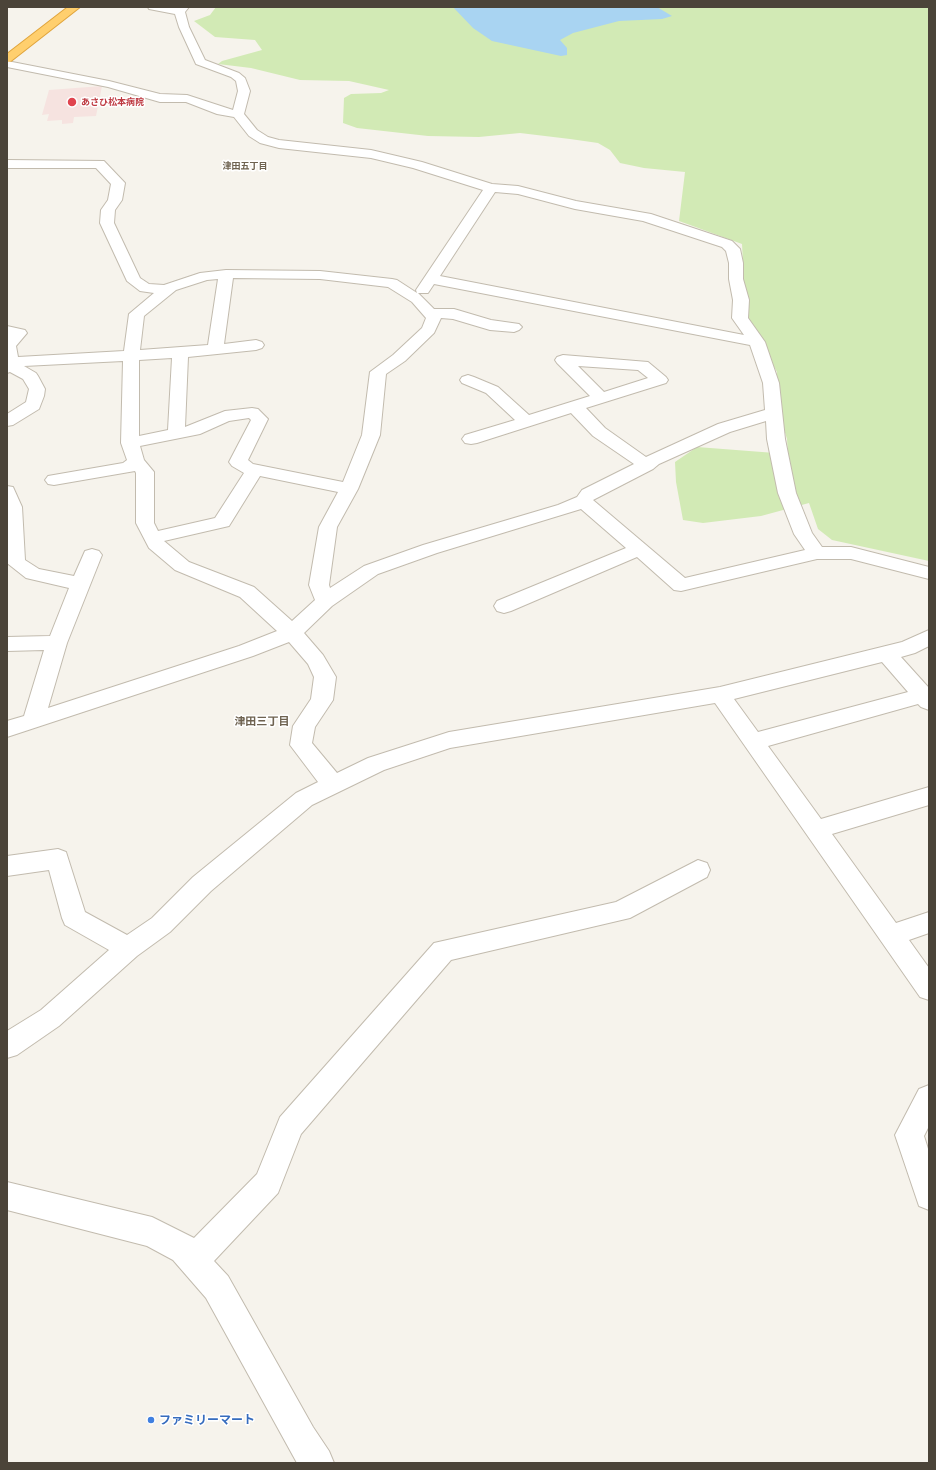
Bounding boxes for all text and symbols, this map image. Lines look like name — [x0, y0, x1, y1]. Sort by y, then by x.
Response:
marker: あさひ松本病院 — [66, 96, 78, 108]
place label: あさひ松本病院 — [81, 97, 144, 107]
district label: 津田五丁目 — [223, 161, 267, 171]
district label: 津田三丁目 — [235, 715, 289, 729]
place label: ファミリーマート — [159, 1413, 255, 1427]
marker: ファミリーマート — [146, 1415, 156, 1425]

